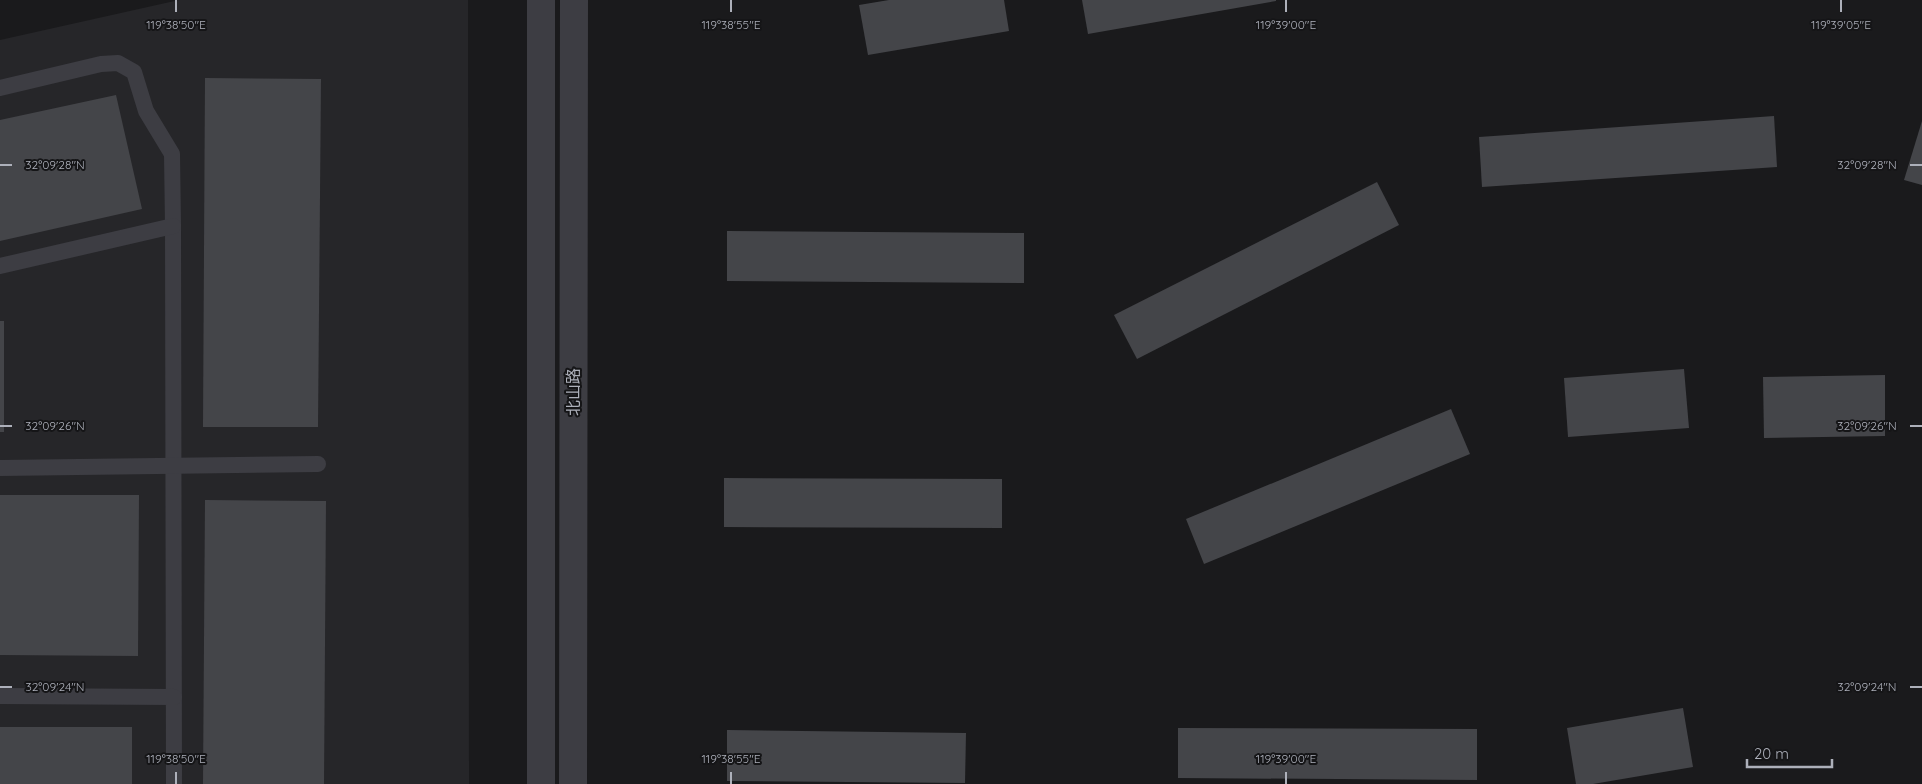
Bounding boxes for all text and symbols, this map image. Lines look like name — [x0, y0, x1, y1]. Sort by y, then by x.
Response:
text: 119°38'50"E — [146, 17, 206, 32]
text: 119°38'55"E — [701, 17, 761, 32]
text: 119°39'00"E — [1256, 17, 1316, 32]
text: 119°39'05"E — [1811, 17, 1871, 32]
text: 32°09'28"N — [25, 157, 85, 172]
text: 32°09'28"N — [1837, 157, 1897, 172]
street label: 北山路 — [563, 368, 583, 416]
text: 32°09'26"N — [25, 418, 85, 433]
text: 32°09'26"N — [1837, 418, 1897, 433]
text: 32°09'24"N — [25, 679, 85, 694]
text: 32°09'24"N — [1837, 679, 1897, 694]
scale bar — [1747, 736, 1832, 768]
text: 20 m — [1754, 744, 1789, 763]
text: 119°38'50"E — [146, 751, 206, 766]
text: 119°38'55"E — [701, 751, 761, 766]
text: 119°39'00"E — [1256, 751, 1316, 766]

